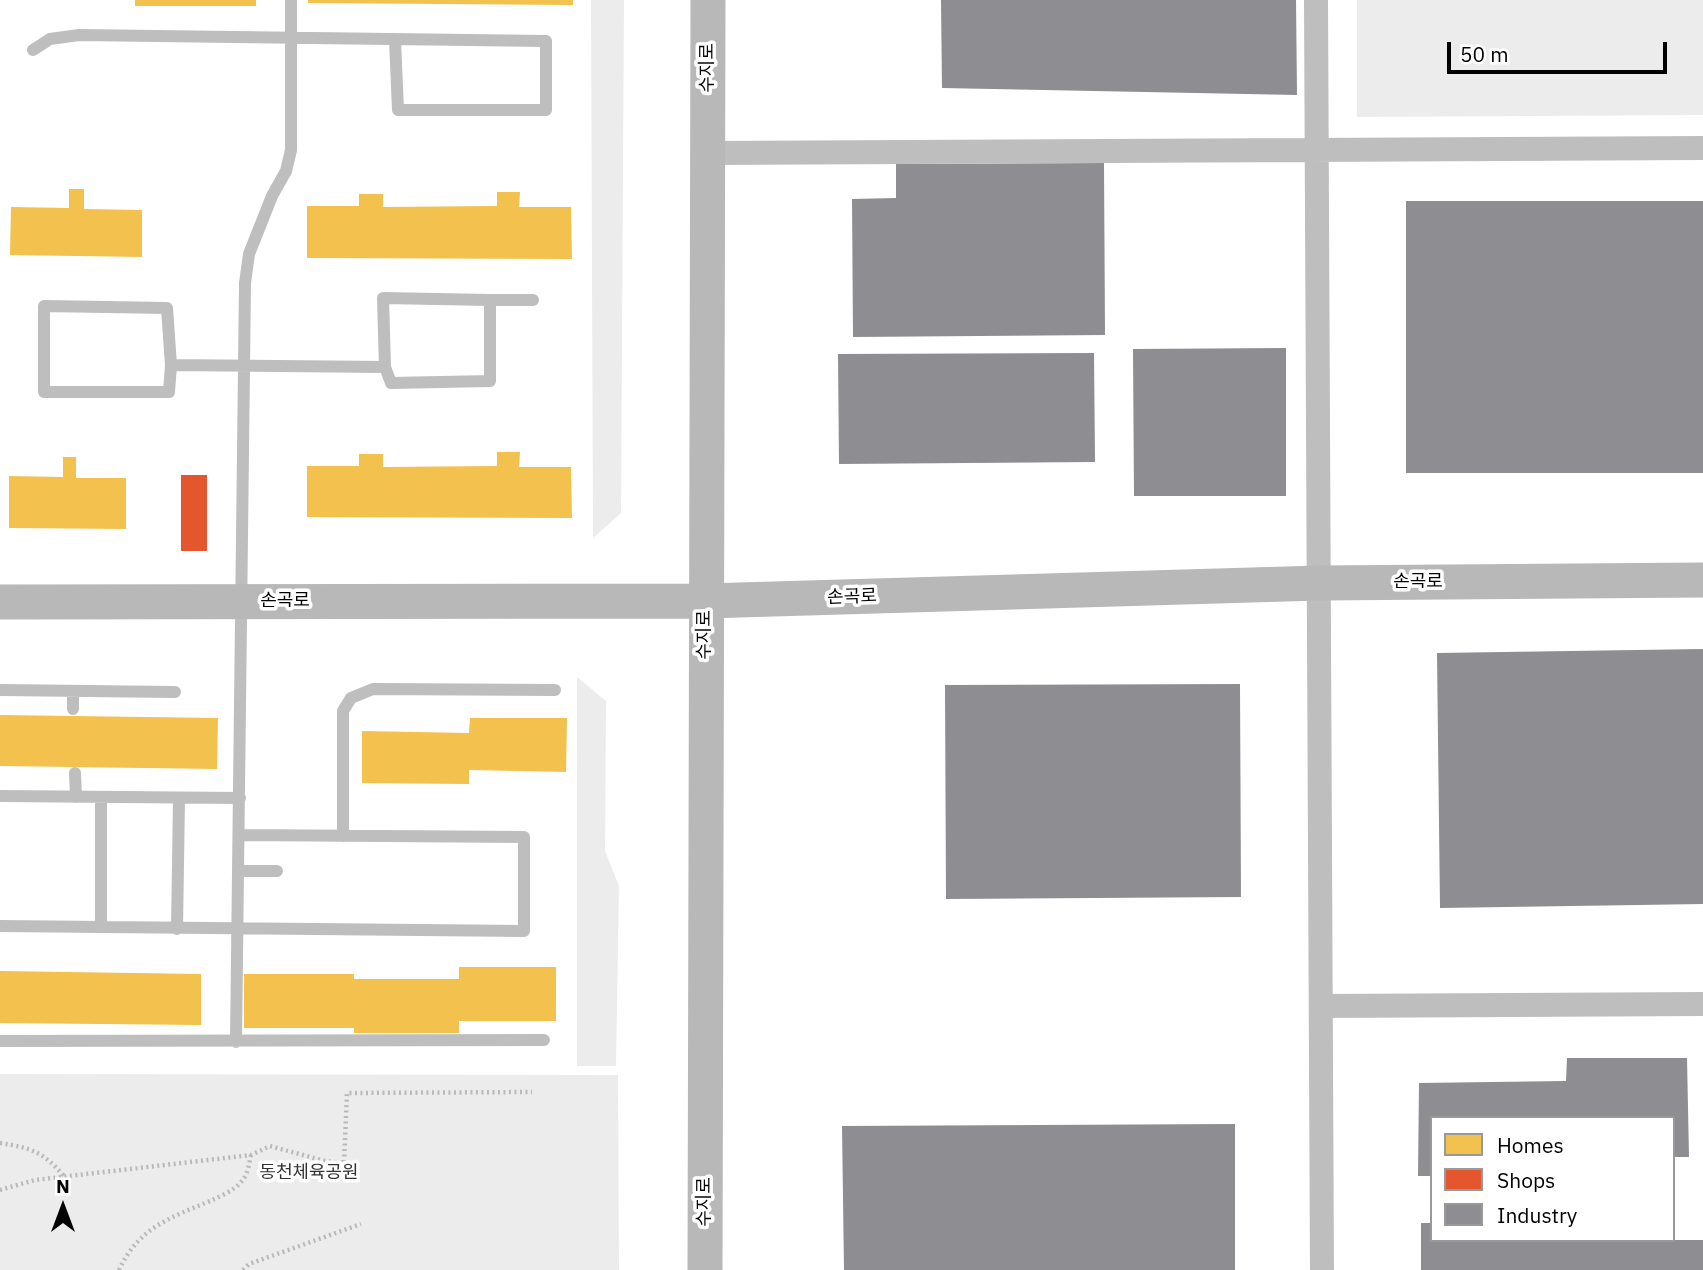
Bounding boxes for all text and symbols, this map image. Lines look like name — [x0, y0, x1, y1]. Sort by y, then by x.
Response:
scale bar — [1451, 28, 1672, 72]
text: 50 m — [1460, 40, 1509, 68]
street label: 수지로 — [697, 43, 719, 93]
street label: 손곡로 — [1393, 571, 1443, 593]
street label: 손곡로 — [827, 585, 877, 609]
street label: 손곡로 — [260, 590, 310, 612]
street label: 수지로 — [694, 610, 716, 660]
legend — [1430, 1116, 1675, 1242]
text: Homes — [1497, 1131, 1564, 1159]
park label: 동천체육공원 — [259, 1162, 359, 1184]
text: Shops — [1497, 1166, 1555, 1194]
north arrow — [28, 1172, 98, 1242]
text: N — [56, 1174, 70, 1198]
street label: 수지로 — [694, 1177, 716, 1227]
text: Industry — [1497, 1201, 1577, 1229]

